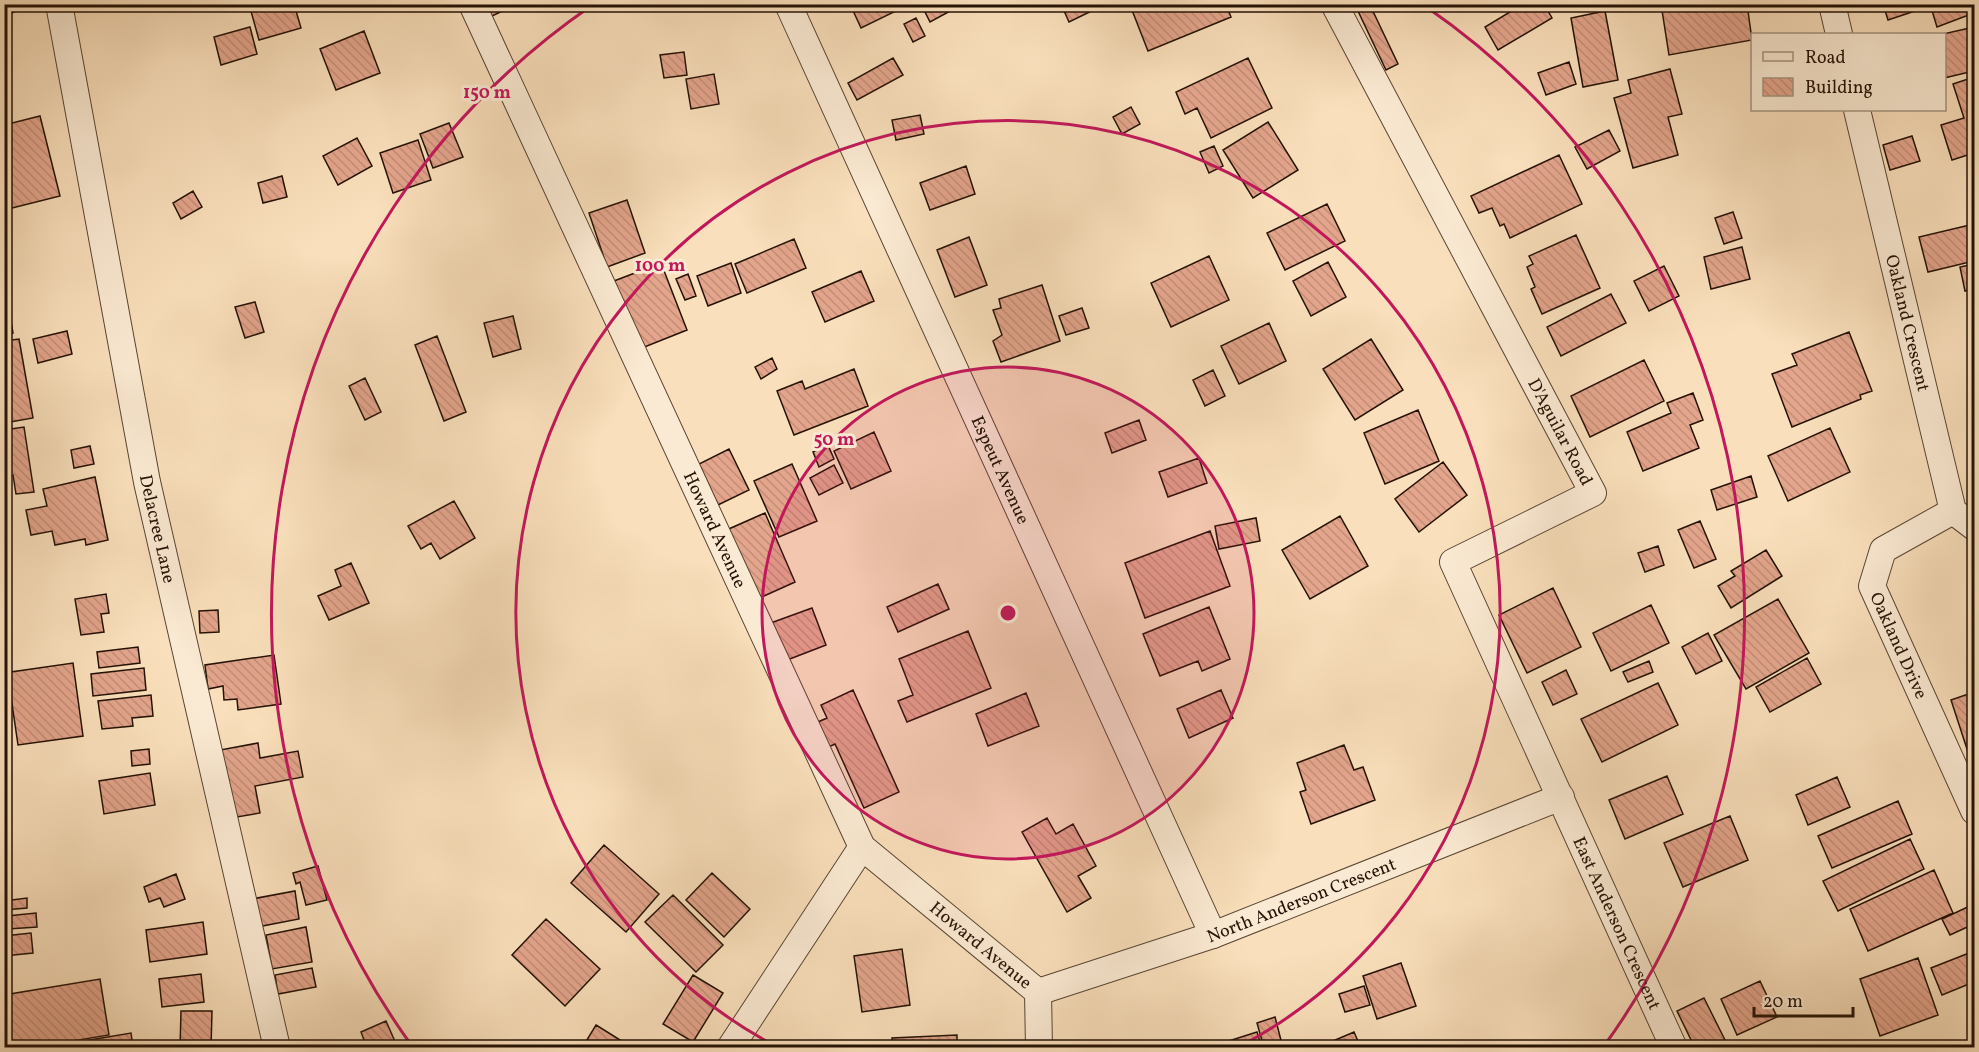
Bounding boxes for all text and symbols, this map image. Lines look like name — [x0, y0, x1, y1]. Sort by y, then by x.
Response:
legend — [1751, 33, 1946, 111]
text: Road — [1805, 46, 1846, 71]
text: Building — [1805, 76, 1873, 101]
text: 150 m — [463, 81, 511, 106]
street label: Oakland Crescent — [1878, 252, 1935, 394]
text: 100 m — [635, 254, 685, 279]
street label: D'Aguilar Road — [1520, 374, 1598, 491]
street label: Espeut Avenue — [964, 412, 1035, 529]
text: 50 m — [814, 428, 854, 453]
street label: Howard Avenue — [676, 468, 752, 593]
street label: Delacree Lane — [132, 473, 181, 586]
street label: Oakland Drive — [1862, 589, 1933, 703]
centre of rings — [998, 603, 1018, 623]
street label: East Anderson Crescent — [1565, 833, 1666, 1014]
street label: North Anderson Crescent — [1203, 853, 1400, 950]
street label: Howard Avenue — [923, 896, 1037, 996]
scale bar — [1754, 980, 1853, 1018]
text: 20 m — [1763, 990, 1803, 1015]

